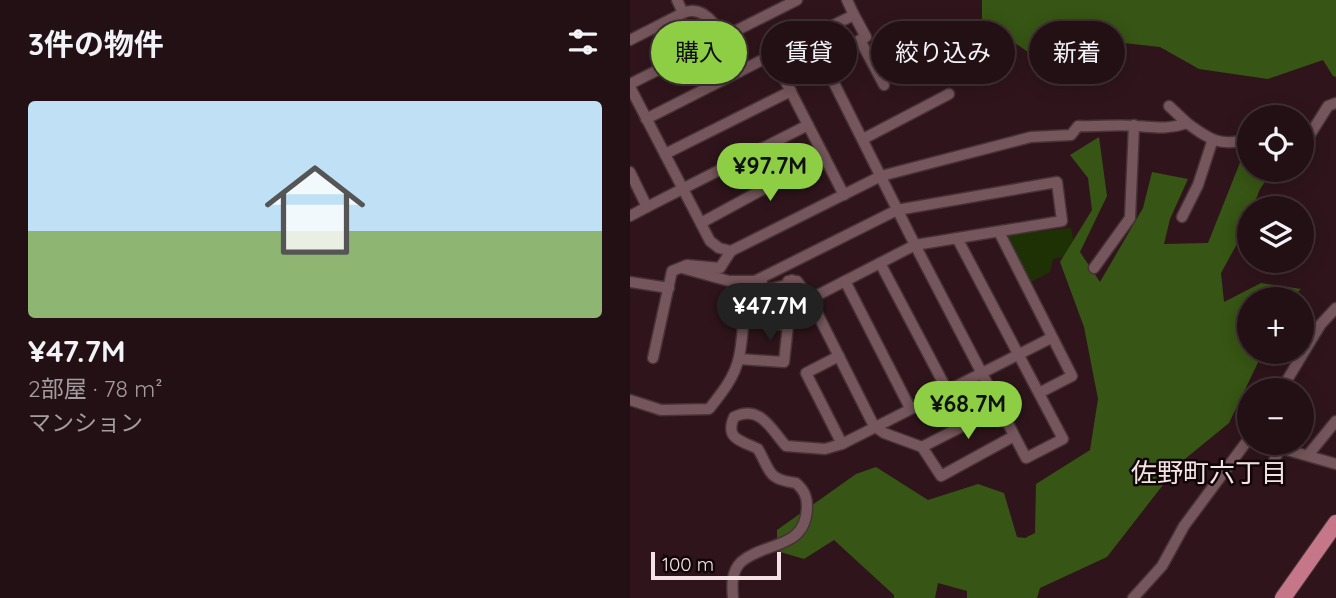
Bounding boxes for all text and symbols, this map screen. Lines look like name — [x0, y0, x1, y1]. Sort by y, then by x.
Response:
chip: 購入 — [651, 21, 747, 84]
chip: 賃貸 — [761, 21, 857, 84]
chip: 絞り込み — [871, 21, 1015, 84]
chip: 新着 — [1029, 21, 1125, 84]
icon: filters — [564, 23, 602, 61]
text: 3件の物件 — [28, 25, 164, 63]
map controls — [1237, 105, 1314, 455]
button: locate — [1237, 105, 1314, 182]
pin: ¥97.7M — [713, 144, 827, 203]
icon: home — [252, 147, 378, 273]
text: ¥97.7M — [733, 151, 807, 180]
button: layers — [1237, 196, 1314, 273]
pin: ¥47.7M — [713, 284, 827, 343]
button: + — [1237, 287, 1314, 364]
text: ¥47.7M — [733, 291, 807, 320]
text: ¥47.7M — [28, 332, 126, 370]
text: 2部屋 · 78 m² — [28, 374, 163, 403]
button: − — [1237, 378, 1314, 455]
pin: ¥68.7M — [911, 382, 1025, 441]
text: ¥68.7M — [930, 389, 1006, 418]
text: マンション — [28, 408, 143, 437]
district label: 佐野町六丁目 — [1131, 456, 1287, 489]
scale bar — [651, 549, 780, 581]
text: 100 m — [662, 552, 714, 576]

